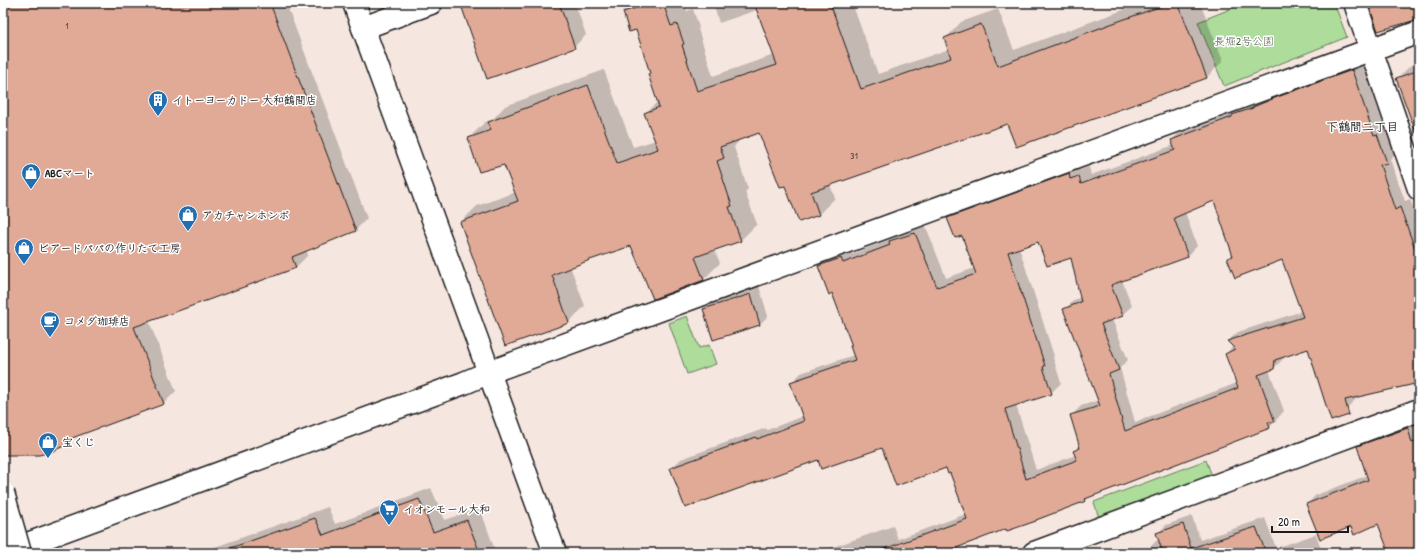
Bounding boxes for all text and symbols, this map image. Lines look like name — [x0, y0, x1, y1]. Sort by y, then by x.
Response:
house number: 1 — [65, 20, 69, 32]
park label: 長堀2号公園 — [1214, 34, 1274, 48]
building icon: イトーヨーカドー 大和鶴間店 — [147, 89, 169, 117]
place label: イトーヨーカドー 大和鶴間店 — [172, 93, 317, 107]
district label: 下鶴間二丁目 — [1326, 118, 1398, 135]
house number: 31 — [850, 150, 858, 162]
shop icon: ABCマート — [20, 162, 42, 190]
place label: ABCマート — [45, 166, 95, 180]
shop icon: アカチャンホンポ — [177, 204, 199, 232]
place label: アカチャンホンポ — [202, 208, 290, 222]
shop icon: ビアードパパの作りたて工房 — [13, 237, 35, 265]
place label: ビアードパパの作りたて工房 — [38, 241, 181, 255]
cafe icon: コメダ珈琲店 — [39, 310, 61, 338]
place label: コメダ珈琲店 — [64, 314, 130, 328]
shop icon: 宝くじ — [37, 431, 59, 459]
place label: 宝くじ — [62, 435, 95, 449]
supermarket icon: イオンモール大和 — [378, 498, 400, 526]
place label: イオンモール大和 — [403, 502, 490, 516]
scale bar — [1272, 508, 1348, 534]
text: 20 m — [1278, 513, 1300, 530]

